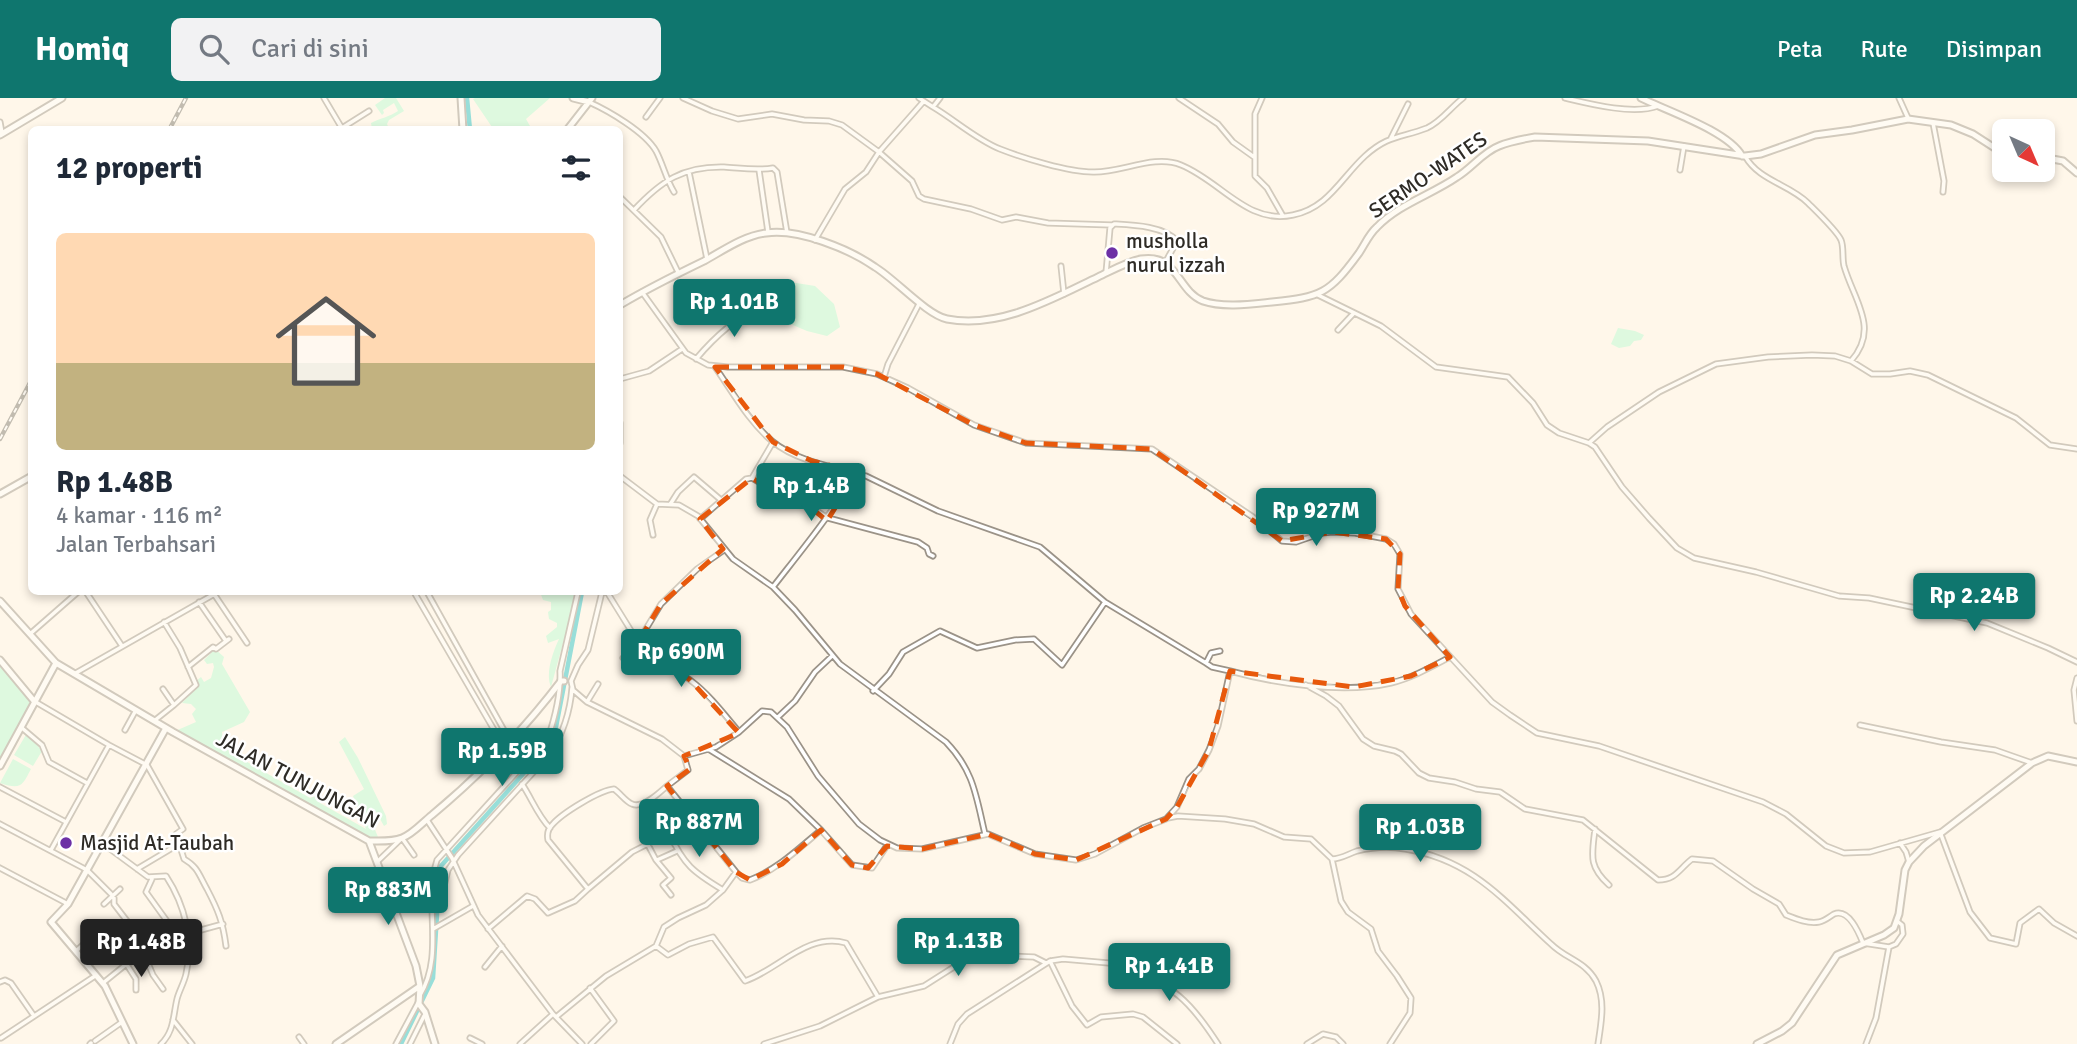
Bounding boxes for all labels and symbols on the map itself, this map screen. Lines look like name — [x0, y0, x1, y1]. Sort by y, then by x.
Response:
north arrow — [1992, 119, 2054, 182]
street label: SERMO-WATES — [1364, 126, 1492, 224]
place label: musholla nurul izzah — [1126, 228, 1225, 278]
marker: musholla nurul izzah — [1104, 245, 1120, 261]
pin: Rp 1.01B — [662, 280, 806, 339]
pin: Rp 1.4B — [746, 464, 876, 523]
pin: Rp 927M — [1251, 489, 1381, 548]
pin: Rp 2.24B — [1902, 574, 2046, 633]
pin: Rp 690M — [616, 630, 746, 689]
street label: JALAN TUNJUNGAN — [212, 726, 384, 834]
pin: Rp 1.59B — [430, 728, 574, 788]
pin: Rp 887M — [634, 800, 764, 859]
pin: Rp 1.03B — [1348, 804, 1492, 864]
place label: Masjid At-Taubah — [80, 830, 234, 856]
marker: Masjid At-Taubah — [58, 835, 74, 851]
pin: Rp 883M — [323, 868, 453, 927]
pin: Rp 1.13B — [886, 918, 1030, 978]
pin: Rp 1.48B — [69, 920, 213, 979]
pin: Rp 1.41B — [1097, 944, 1241, 1003]

